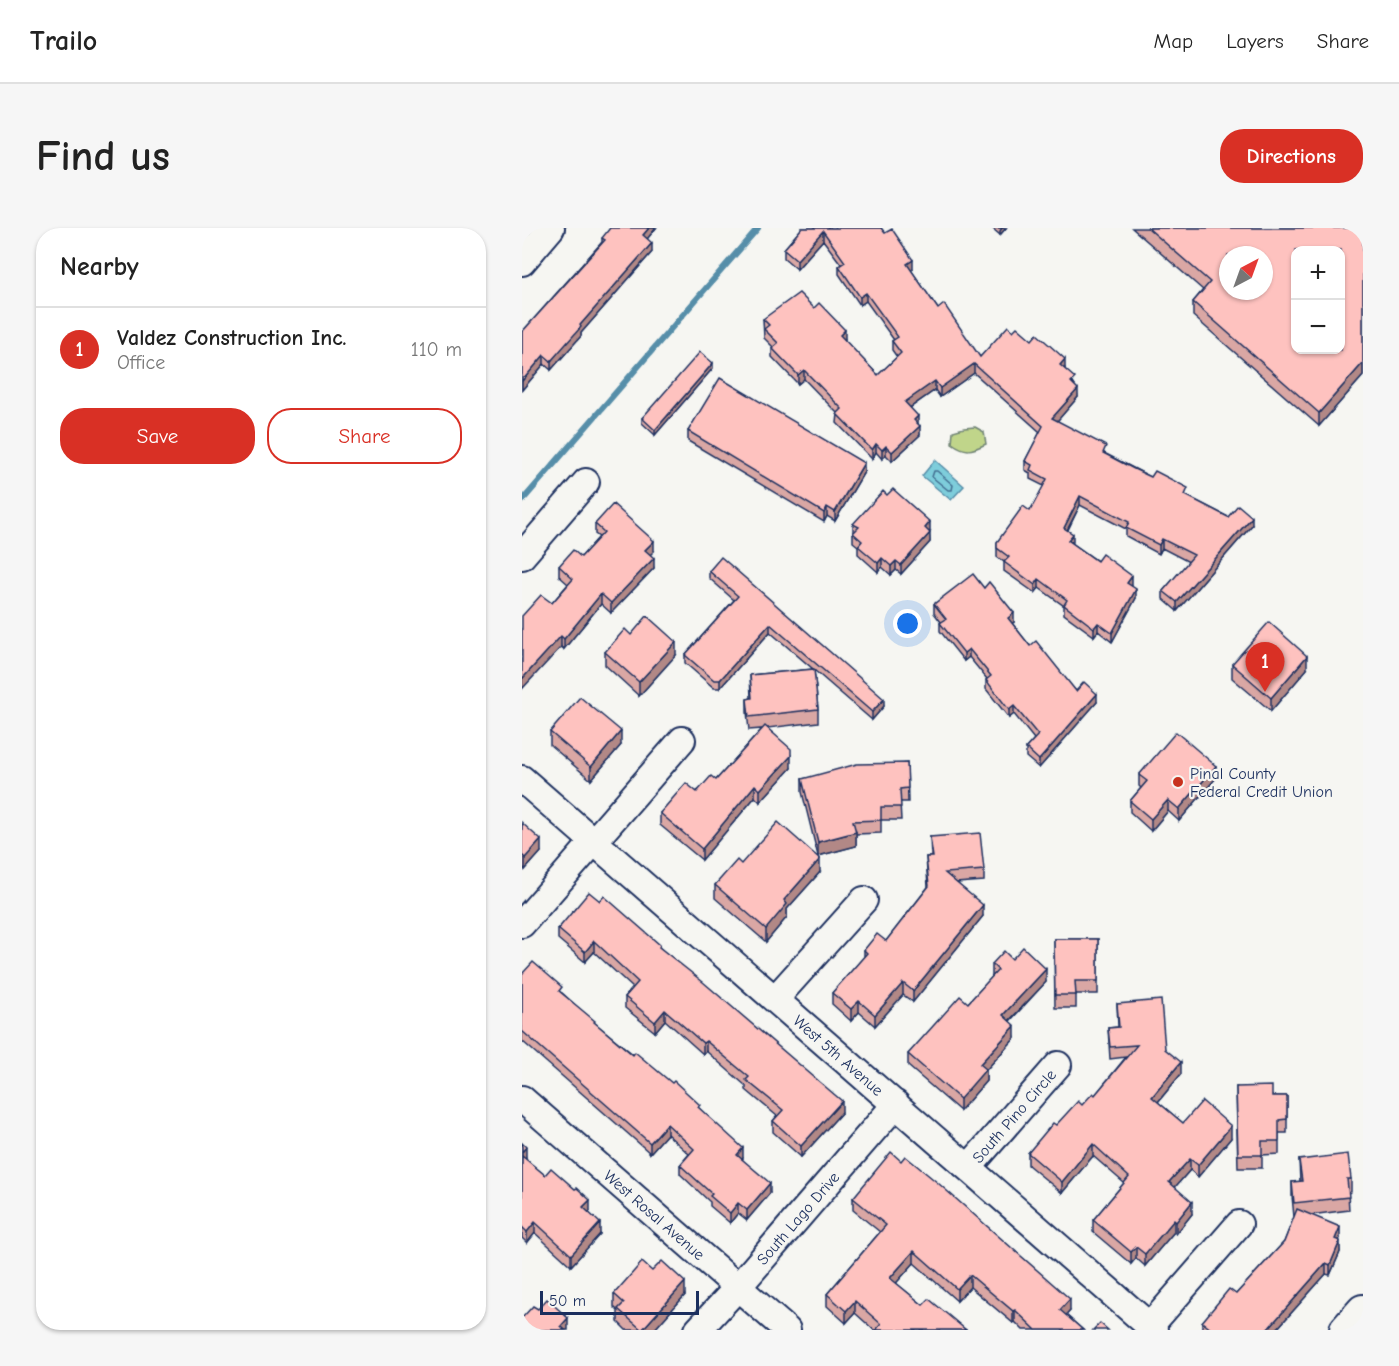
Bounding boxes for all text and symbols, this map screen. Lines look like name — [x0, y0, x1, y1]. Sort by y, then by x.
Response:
text: Trailo — [30, 25, 97, 57]
text: Map — [1154, 29, 1193, 53]
text: Layers — [1226, 29, 1284, 53]
text: Share — [1317, 29, 1369, 53]
button: Directions — [1220, 129, 1363, 183]
text: Find us — [36, 132, 170, 181]
north arrow — [1219, 246, 1273, 300]
map controls — [1291, 246, 1345, 354]
button: + — [1291, 246, 1345, 300]
text: Nearby — [60, 252, 139, 282]
button: − — [1291, 300, 1345, 354]
text: Valdez Construction Inc. — [117, 325, 346, 351]
text: 1 — [76, 338, 83, 361]
text: 110 m — [411, 338, 462, 361]
text: Office — [117, 351, 165, 374]
button: Save — [60, 408, 255, 464]
button: Share — [267, 408, 462, 464]
your location — [893, 609, 922, 638]
pin: 1 — [1246, 642, 1284, 692]
place label: Pinal County Federal Credit Union — [1190, 765, 1333, 801]
marker: Pinal County Federal Credit Union — [1171, 775, 1185, 789]
street label: West 5th Avenue — [789, 1012, 887, 1100]
street label: South Pino Circle — [969, 1066, 1060, 1167]
street label: West Rosal Avenue — [600, 1167, 708, 1264]
street label: South Lago Drive — [753, 1168, 843, 1269]
scale bar — [540, 1288, 699, 1316]
text: 50 m — [549, 1292, 586, 1310]

